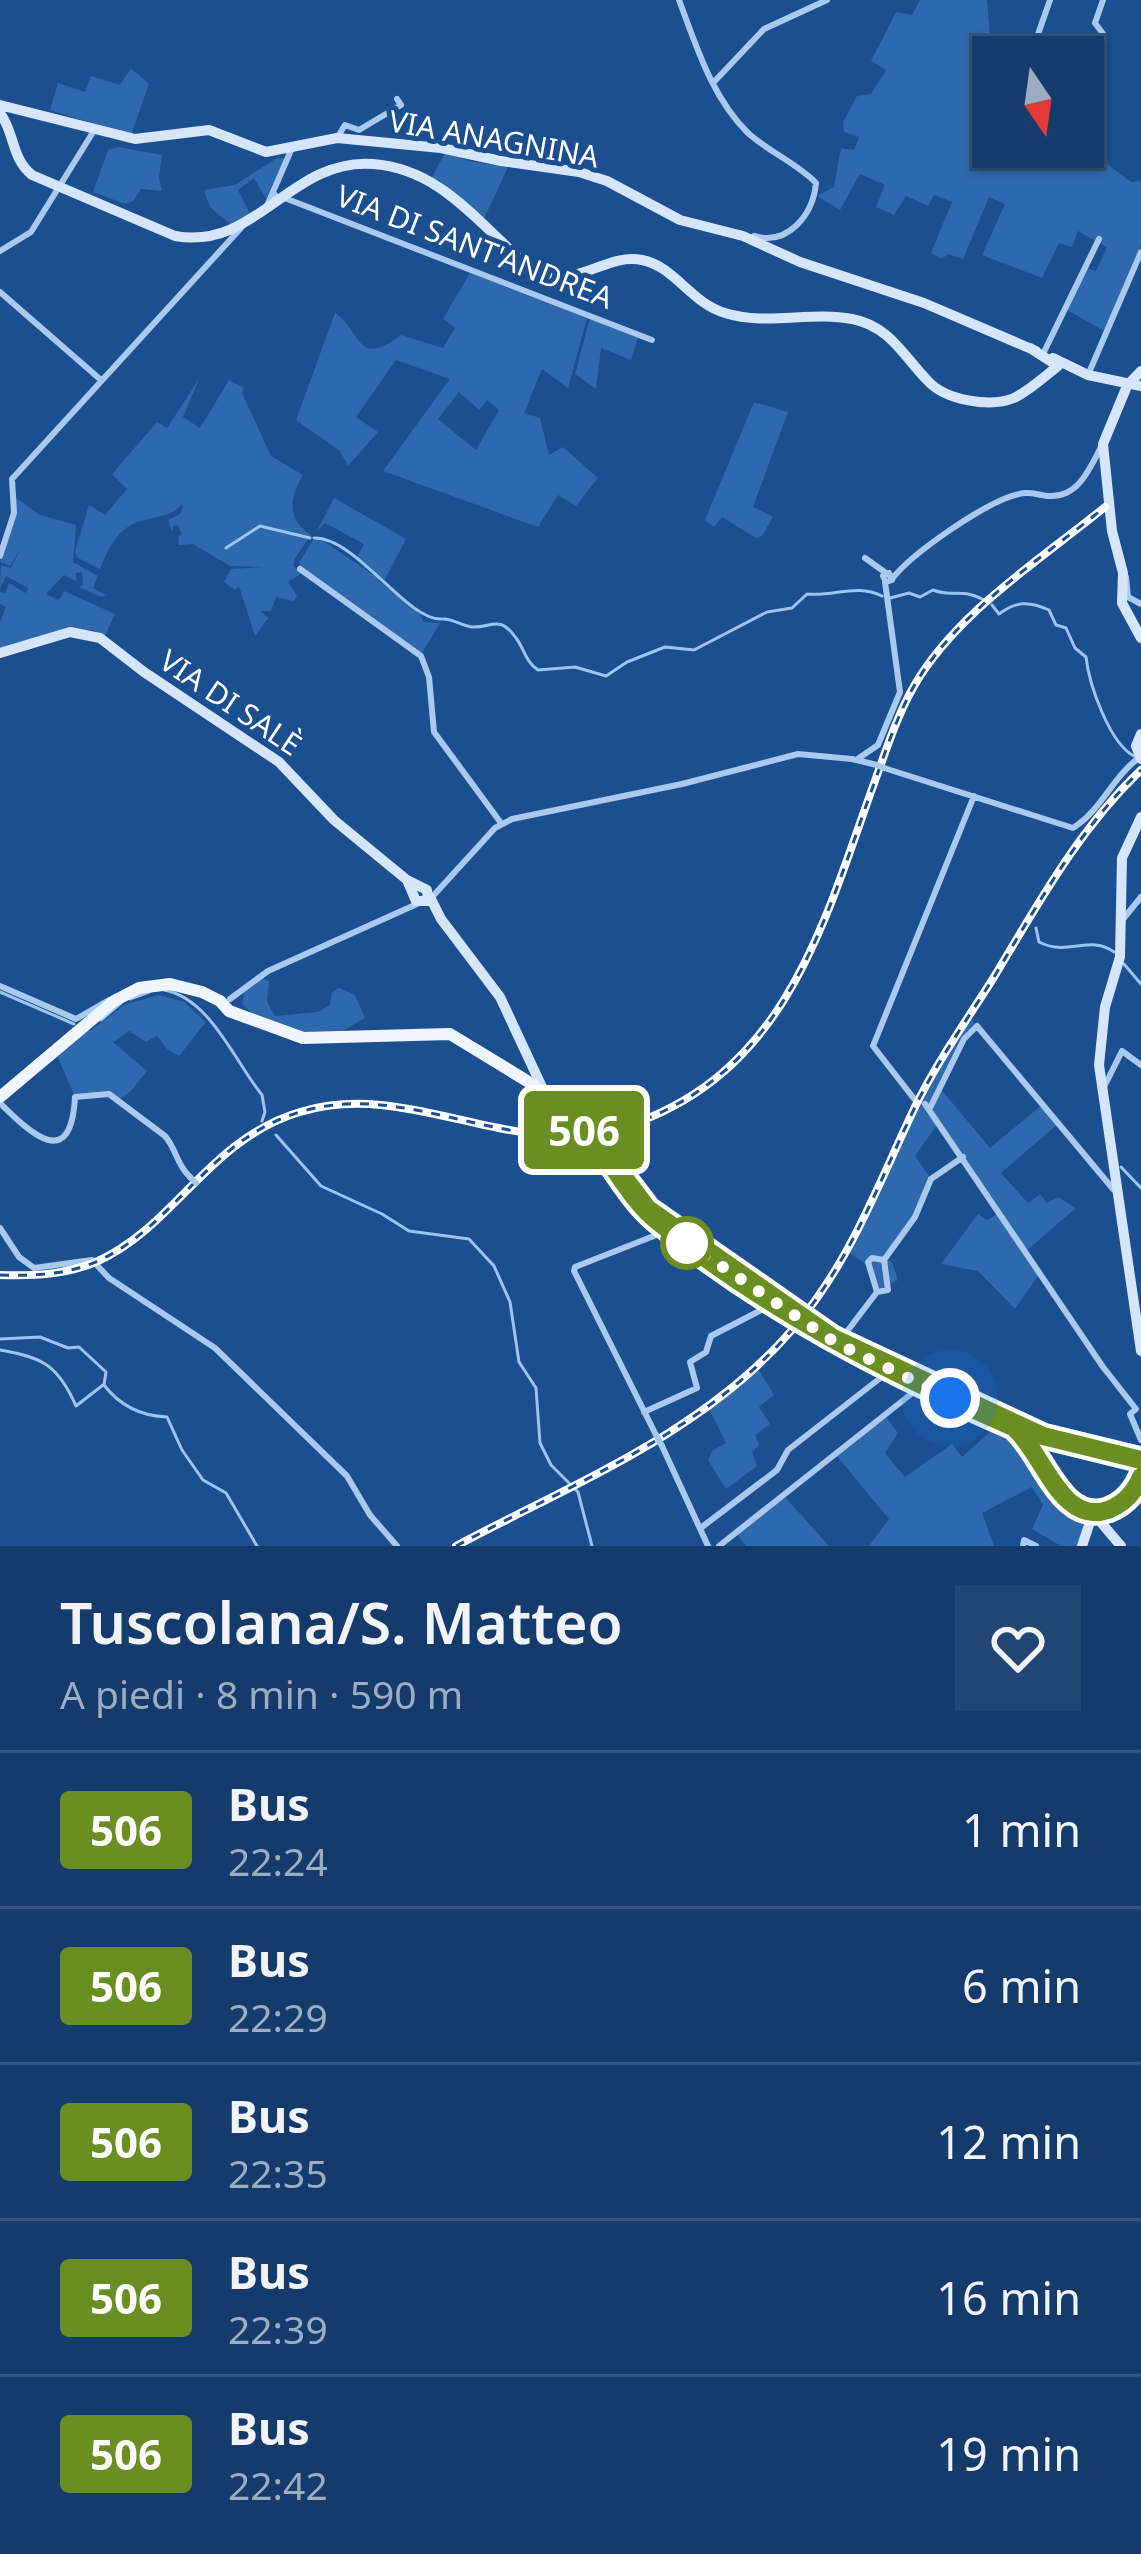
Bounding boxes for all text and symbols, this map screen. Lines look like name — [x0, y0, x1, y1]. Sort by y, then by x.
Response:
north arrow — [972, 36, 1104, 168]
map controls — [972, 36, 1104, 168]
street label: VIA ANAGNINA — [386, 99, 603, 177]
street label: VIA DI SANT'ANDREA — [331, 174, 620, 318]
street label: VIA DI SALÈ — [152, 639, 310, 765]
line badge: 506 — [515, 1091, 653, 1169]
text: 506 — [548, 1101, 620, 1158]
unlabelled marker — [662, 1218, 712, 1268]
your location — [920, 1368, 980, 1428]
text: Tuscolana/S. Matteo — [60, 1583, 623, 1661]
button: heart — [955, 1585, 1081, 1711]
text: A piedi · 8 min · 590 m — [60, 1667, 463, 1720]
text: Bus — [228, 1773, 310, 1834]
text: 1 min — [962, 1799, 1081, 1860]
text: 506 — [90, 1801, 162, 1858]
text: 22:24 — [228, 1834, 328, 1887]
text: Bus — [228, 1929, 310, 1990]
text: 6 min — [962, 1955, 1081, 2016]
text: 506 — [90, 1957, 162, 2014]
text: 22:29 — [228, 1990, 328, 2043]
text: Bus — [228, 2085, 310, 2146]
text: 12 min — [936, 2111, 1081, 2172]
text: 506 — [90, 2113, 162, 2170]
text: 22:35 — [228, 2146, 328, 2199]
text: Bus — [228, 2241, 310, 2302]
text: 16 min — [936, 2267, 1081, 2328]
text: 506 — [90, 2269, 162, 2326]
text: 22:39 — [228, 2302, 328, 2355]
text: Bus — [228, 2397, 310, 2458]
text: 19 min — [936, 2423, 1081, 2484]
text: 506 — [90, 2425, 162, 2482]
text: 22:42 — [228, 2458, 328, 2511]

